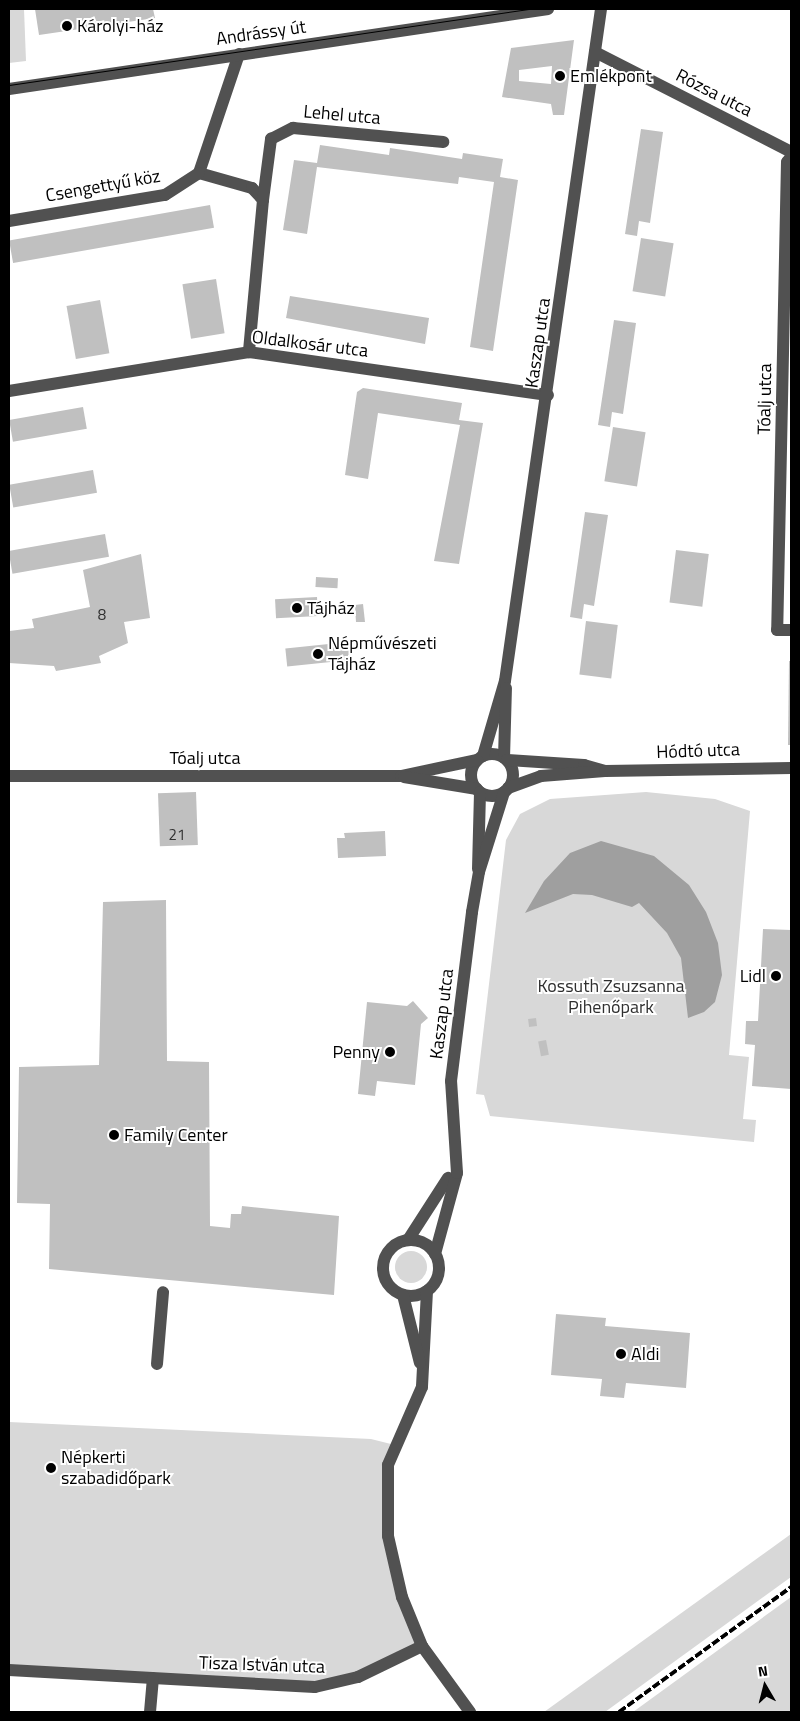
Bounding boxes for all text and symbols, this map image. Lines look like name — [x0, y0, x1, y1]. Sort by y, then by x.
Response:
place label: Károlyi-ház — [77, 15, 163, 37]
street label: Andrássy út — [215, 16, 307, 50]
marker: Károlyi-ház — [61, 20, 73, 32]
place label: Emlékpont — [570, 65, 652, 87]
street label: Rózsa utca — [672, 65, 756, 121]
marker: Emlékpont — [554, 70, 566, 82]
street label: Lehel utca — [303, 101, 381, 129]
street label: Csengettyű köz — [44, 165, 162, 207]
street label: Kaszap utca — [521, 296, 555, 390]
street label: Oldalkosár utca — [251, 326, 369, 362]
street label: Tóalj utca — [754, 363, 776, 435]
place label: Tájház — [307, 597, 355, 619]
marker: Tájház — [291, 602, 303, 614]
house number: 8 — [98, 606, 106, 624]
place label: Népművészeti Tájház — [328, 633, 437, 676]
marker: Népművészeti Tájház — [312, 648, 324, 660]
street label: Hódtó utca — [656, 739, 740, 763]
street label: Tóalj utca — [169, 747, 241, 769]
house number: 21 — [169, 826, 185, 844]
place label: Lidl — [740, 965, 766, 987]
street label: Kaszap utca — [426, 968, 458, 1060]
marker: Lidl — [770, 970, 782, 982]
park label: Kossuth Zsuzsanna Pihenőpark — [537, 976, 685, 1019]
place label: Penny — [332, 1041, 380, 1063]
marker: Penny — [384, 1046, 396, 1058]
place label: Family Center — [124, 1124, 228, 1146]
marker: Family Center — [108, 1129, 120, 1141]
place label: Aldi — [631, 1343, 659, 1365]
marker: Aldi — [615, 1348, 627, 1360]
place label: Népkerti szabadidőpark — [61, 1447, 171, 1490]
marker: Népkerti szabadidőpark — [45, 1462, 57, 1474]
street label: Tisza István utca — [199, 1652, 325, 1678]
text: N — [757, 1660, 769, 1682]
north arrow — [740, 1661, 790, 1711]

